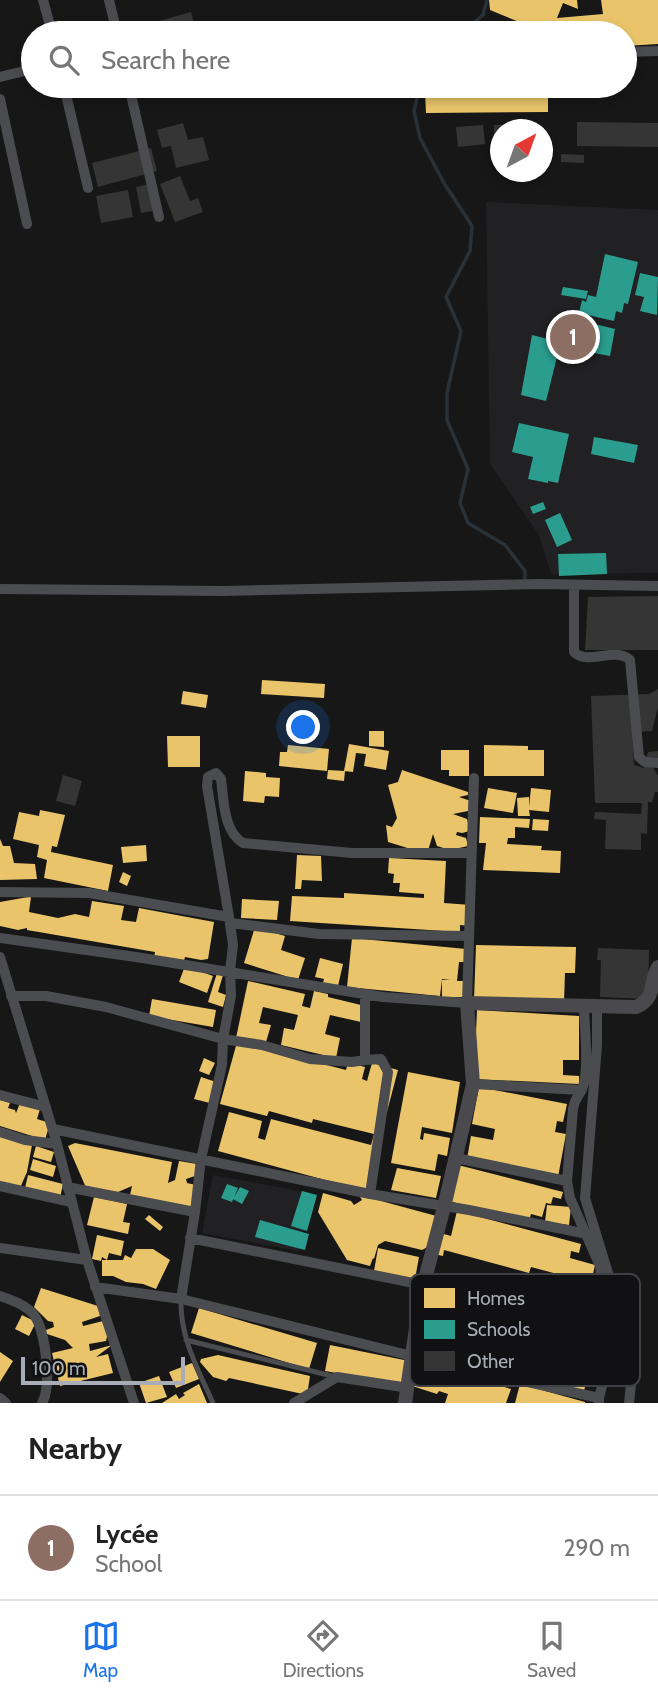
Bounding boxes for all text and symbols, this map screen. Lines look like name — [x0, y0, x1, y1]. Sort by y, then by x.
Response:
search box — [21, 21, 637, 98]
icon: search — [45, 41, 83, 79]
text: Search here — [101, 44, 230, 76]
north arrow — [490, 119, 553, 182]
pin: 1 — [550, 311, 596, 363]
your location — [286, 710, 320, 744]
legend — [410, 1274, 640, 1386]
text: Homes — [467, 1287, 525, 1310]
text: Schools — [467, 1318, 530, 1341]
text: Other — [467, 1350, 514, 1373]
scale bar — [21, 1354, 186, 1386]
text: 100 m — [32, 1357, 86, 1380]
text: Nearby — [28, 1430, 122, 1467]
text: Lycée — [95, 1518, 158, 1550]
text: 1 — [47, 1534, 55, 1562]
text: 290 m — [563, 1534, 630, 1562]
text: School — [95, 1550, 162, 1578]
tab: Map — [82, 1617, 120, 1682]
tab: Directions — [283, 1617, 364, 1682]
tab: Saved — [527, 1617, 576, 1682]

